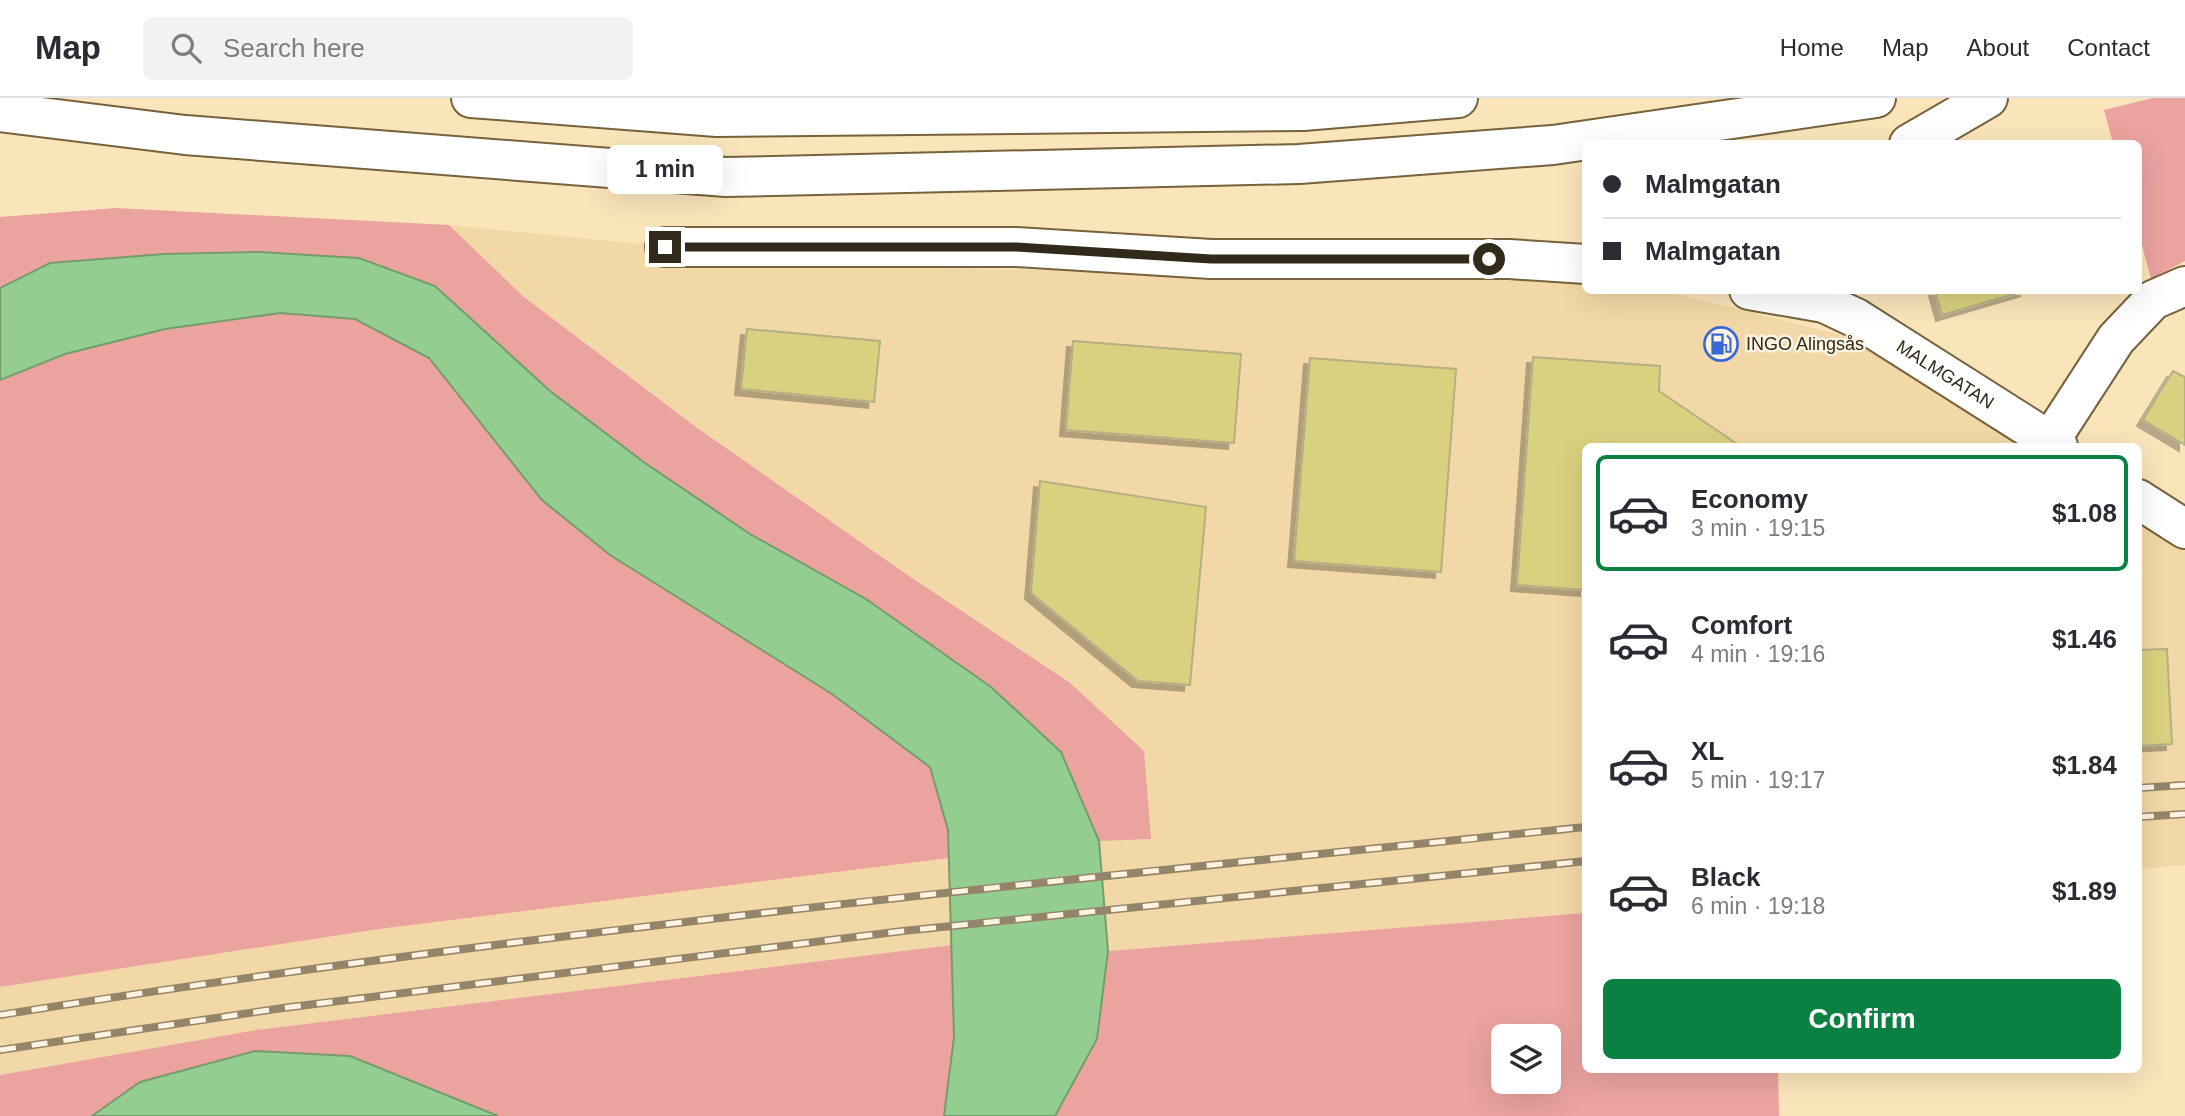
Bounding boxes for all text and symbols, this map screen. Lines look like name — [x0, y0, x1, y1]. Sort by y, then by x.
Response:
search box — [143, 17, 633, 80]
text: Map — [35, 29, 101, 66]
icon: search — [167, 29, 205, 67]
text: Search here — [223, 33, 365, 63]
text: Home — [1780, 34, 1844, 61]
text: Map — [1882, 34, 1929, 61]
text: About — [1967, 34, 2029, 61]
text: Contact — [2067, 34, 2150, 61]
callout: 1 min — [607, 145, 723, 194]
text: 1 min — [635, 156, 695, 182]
text: Malmgatan — [1645, 169, 1781, 199]
route end — [649, 231, 681, 263]
text: Malmgatan — [1645, 236, 1781, 266]
route start — [1473, 243, 1505, 275]
fuel station icon: INGO Alingsås — [1702, 325, 1740, 363]
place label: INGO Alingsås — [1746, 334, 1864, 354]
street label: MALMGATAN — [1893, 336, 1998, 413]
icon: car — [1607, 482, 1670, 545]
text: Economy — [1691, 484, 1808, 514]
text: $1.08 — [2052, 498, 2117, 528]
text: 3 min · 19:15 — [1691, 515, 1825, 541]
icon: car — [1607, 608, 1670, 671]
text: Comfort — [1691, 610, 1792, 640]
text: $1.46 — [2052, 624, 2117, 654]
text: 4 min · 19:16 — [1691, 641, 1825, 667]
icon: car — [1607, 734, 1670, 797]
text: XL — [1691, 736, 1724, 766]
text: $1.84 — [2052, 750, 2117, 780]
text: 5 min · 19:17 — [1691, 767, 1825, 793]
icon: car — [1607, 860, 1670, 923]
text: Black — [1691, 862, 1760, 892]
text: $1.89 — [2052, 876, 2117, 906]
text: 6 min · 19:18 — [1691, 893, 1825, 919]
button: Confirm — [1603, 979, 2121, 1059]
map controls — [1491, 1024, 1561, 1094]
button: layers — [1491, 1024, 1561, 1094]

